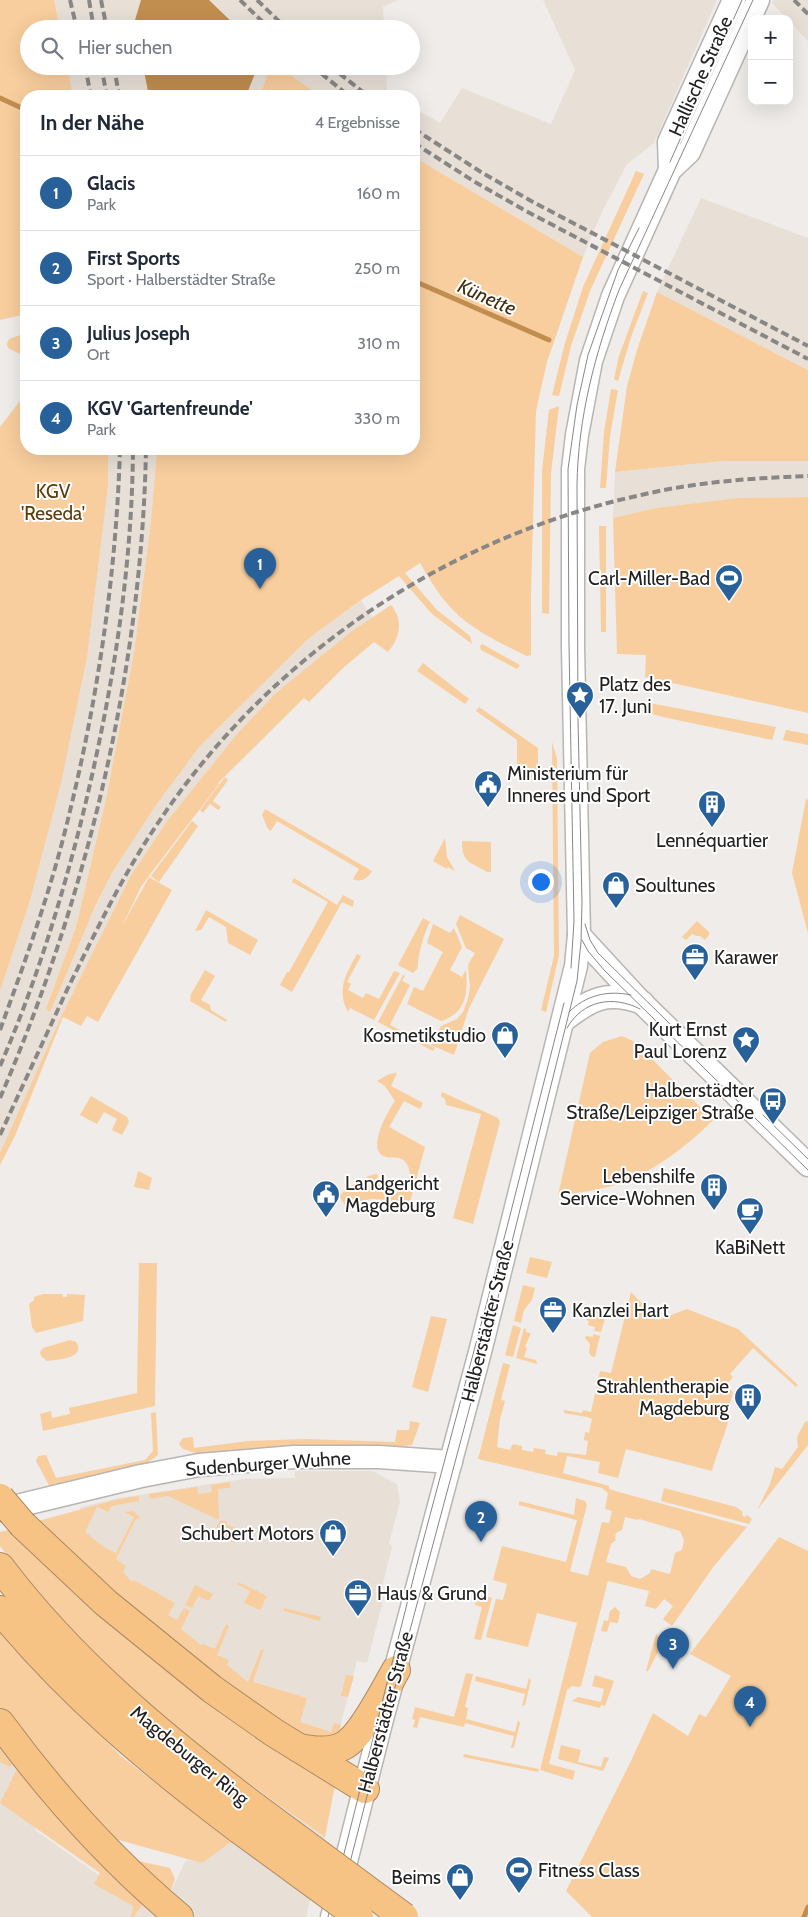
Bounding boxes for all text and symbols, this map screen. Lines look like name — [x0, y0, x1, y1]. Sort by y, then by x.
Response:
street label: Hallische Straße — [664, 12, 737, 140]
map controls — [748, 15, 793, 105]
button: + — [748, 15, 793, 60]
search box — [20, 20, 420, 75]
icon: search — [38, 34, 66, 62]
text: Hier suchen — [78, 36, 172, 59]
button: − — [748, 60, 793, 105]
text: In der Nähe — [40, 110, 144, 135]
text: 4 Ergebnisse — [315, 113, 400, 132]
text: Glacis — [87, 172, 135, 195]
text: 1 — [53, 184, 59, 203]
text: 160 m — [357, 184, 400, 203]
text: Park — [87, 195, 116, 214]
text: First Sports — [87, 247, 180, 270]
text: 2 — [52, 259, 60, 278]
text: 250 m — [354, 259, 400, 278]
text: Sport · Halberstädter Straße — [87, 270, 275, 289]
water label: Künette — [454, 274, 520, 320]
text: Julius Joseph — [87, 322, 190, 345]
text: 3 — [52, 334, 60, 353]
text: 310 m — [357, 334, 400, 353]
text: Ort — [87, 345, 110, 364]
text: KGV 'Gartenfreunde' — [87, 397, 253, 420]
text: 4 — [51, 409, 61, 428]
text: 330 m — [354, 409, 400, 428]
text: Park — [87, 420, 116, 439]
park label: KGV 'Reseda' — [21, 480, 85, 525]
pin: 1 — [244, 548, 276, 589]
sports icon: Carl-Miller-Bad — [714, 563, 744, 602]
place label: Carl-Miller-Bad — [588, 567, 710, 590]
place label: Platz des 17. Juni — [599, 673, 671, 718]
place icon: Platz des 17. Juni — [565, 680, 595, 719]
place label: Ministerium für Inneres und Sport — [507, 762, 651, 807]
public building icon: Ministerium für Inneres und Sport — [473, 769, 503, 808]
building icon: Lennéquartier — [697, 789, 727, 828]
place label: Lennéquartier — [656, 829, 768, 852]
your location — [528, 869, 554, 895]
shop icon: Soultunes — [601, 870, 631, 909]
place label: Soultunes — [635, 874, 716, 897]
office icon: Karawer — [680, 942, 710, 981]
place label: Karawer — [714, 946, 778, 969]
place label: Kurt Ernst Paul Lorenz — [634, 1018, 728, 1063]
shop icon: Kosmetikstudio — [490, 1020, 520, 1059]
place label: Kosmetikstudio — [363, 1024, 486, 1047]
place icon: Kurt Ernst Paul Lorenz — [731, 1025, 761, 1064]
place label: Halberstädter Straße/Leipziger Straße — [566, 1079, 754, 1124]
bus stop icon: Halberstädter Straße/Leipziger Straße — [758, 1086, 788, 1125]
place label: Lebenshilfe Service-Wohnen — [560, 1165, 695, 1210]
place label: Landgericht Magdeburg — [345, 1172, 440, 1217]
building icon: Lebenshilfe Service-Wohnen — [699, 1172, 729, 1211]
public building icon: Landgericht Magdeburg — [311, 1179, 341, 1218]
cafe icon: KaBiNett — [735, 1196, 765, 1235]
place label: KaBiNett — [715, 1236, 786, 1259]
street label: Halberstädter Straße — [456, 1237, 519, 1405]
office icon: Kanzlei Hart — [538, 1295, 568, 1334]
place label: Kanzlei Hart — [572, 1299, 669, 1322]
place label: Strahlentherapie Magdeburg — [596, 1375, 730, 1420]
building icon: Strahlentherapie Magdeburg — [733, 1382, 763, 1421]
street label: Sudenburger Wuhne — [185, 1446, 352, 1481]
pin: 2 — [465, 1501, 497, 1542]
shop icon: Schubert Motors — [318, 1518, 348, 1557]
place label: Schubert Motors — [181, 1522, 314, 1545]
office icon: Haus & Grund — [343, 1578, 373, 1617]
place label: Haus & Grund — [377, 1582, 487, 1605]
pin: 3 — [657, 1628, 689, 1669]
street label: Halberstädter Straße — [353, 1629, 418, 1795]
pin: 4 — [734, 1686, 766, 1727]
street label: Magdeburger Ring — [126, 1701, 254, 1810]
sports icon: Fitness Class — [504, 1855, 534, 1894]
place label: Fitness Class — [538, 1859, 640, 1882]
shop icon: Beims — [445, 1862, 475, 1901]
place label: Beims — [391, 1866, 441, 1889]

